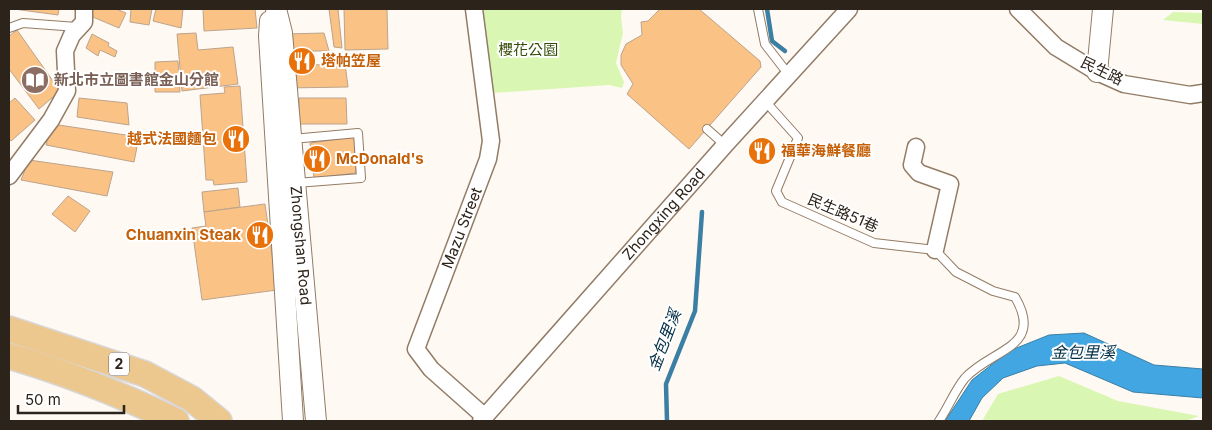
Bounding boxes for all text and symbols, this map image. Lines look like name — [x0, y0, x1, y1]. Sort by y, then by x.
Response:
park label: 櫻花公園 — [498, 40, 558, 59]
restaurant icon: 塔帕笠屋 — [287, 46, 317, 76]
place label: 塔帕笠屋 — [321, 51, 381, 70]
street label: 民生路 — [1078, 52, 1127, 89]
library icon: 新北市立圖書館金山分館 — [20, 65, 50, 95]
place label: 新北市立圖書館金山分館 — [54, 70, 219, 89]
restaurant icon: 越式法國麵包 — [221, 124, 251, 154]
place label: 越式法國麵包 — [127, 129, 217, 148]
restaurant icon: 福華海鮮餐廳 — [747, 136, 777, 166]
place label: 福華海鮮餐廳 — [781, 141, 871, 160]
restaurant icon: McDonald's — [302, 144, 332, 174]
place label: McDonald's — [336, 149, 424, 168]
street label: Zhongxing Road — [618, 164, 709, 264]
street label: Mazu Street — [437, 184, 486, 271]
street label: Zhongshan Road — [286, 185, 316, 306]
street label: 民生路51巷 — [805, 189, 882, 236]
restaurant icon: Chuanxin Steak — [245, 220, 275, 250]
place label: Chuanxin Steak — [126, 225, 241, 244]
water label: 金包里溪 — [643, 305, 686, 373]
water label: 金包里溪 — [1051, 342, 1117, 362]
road number: 2 — [109, 352, 129, 376]
scale bar — [18, 382, 124, 414]
text: 50 m — [25, 390, 61, 409]

